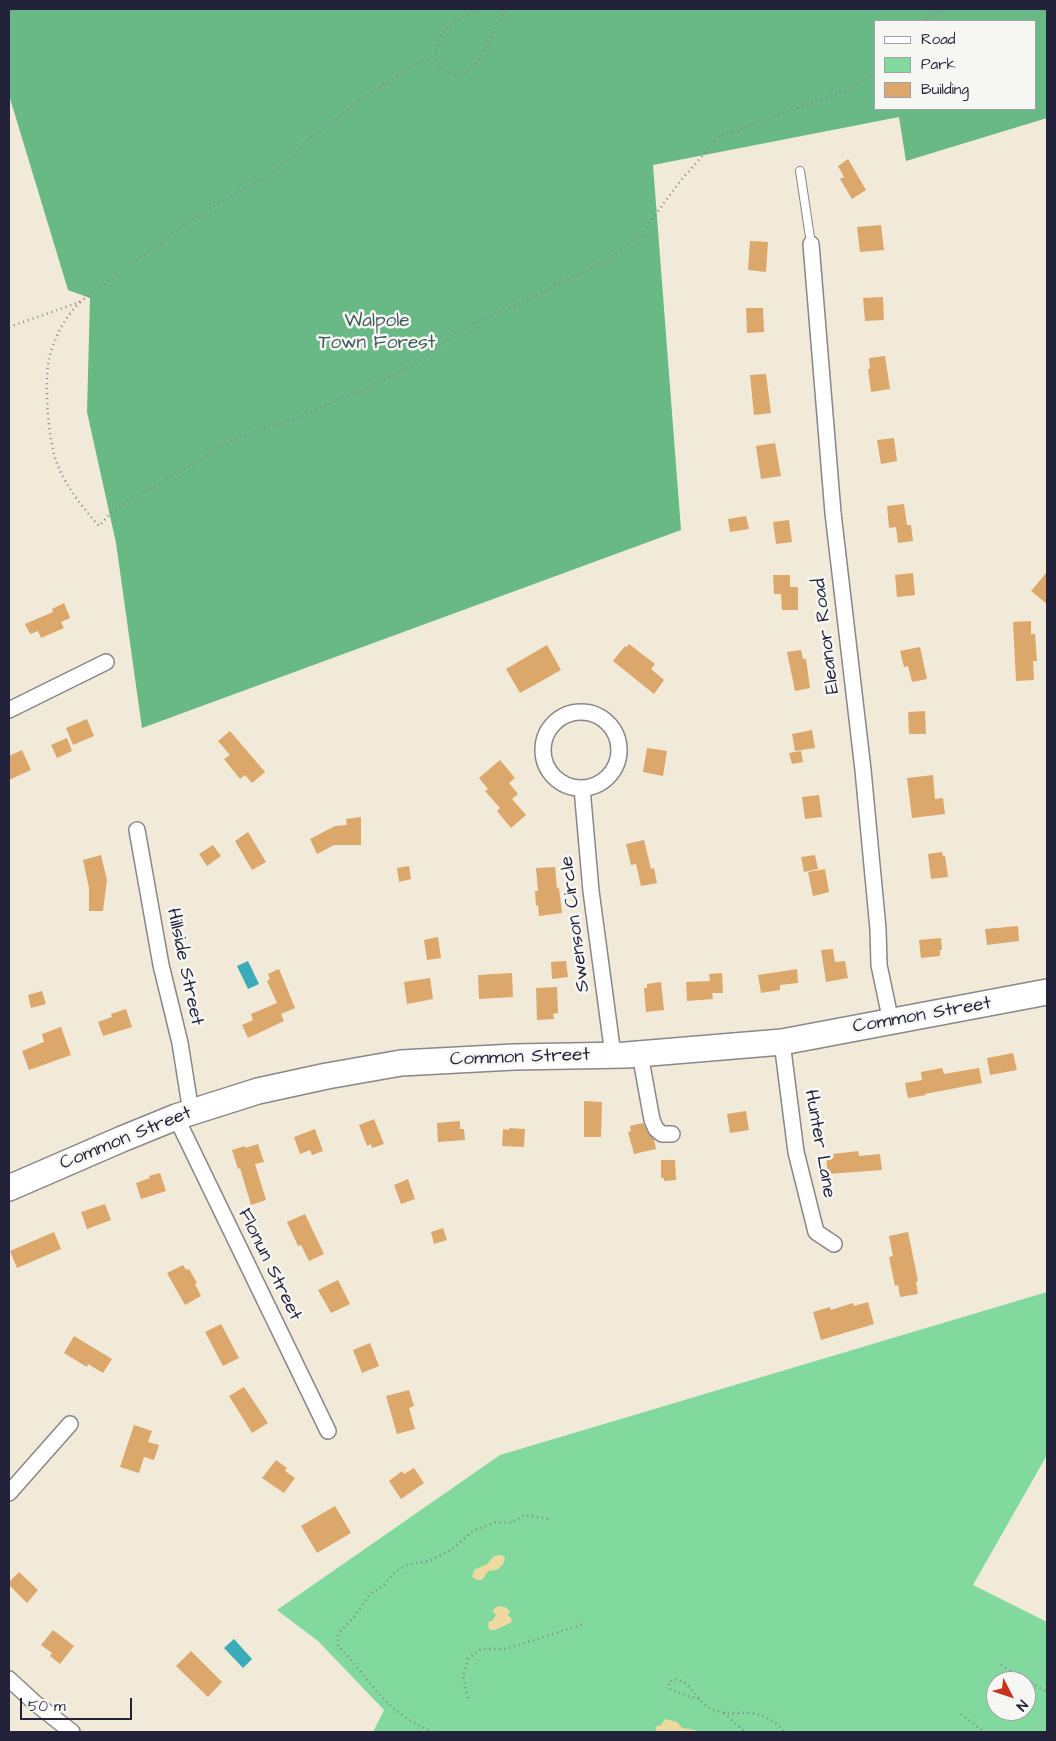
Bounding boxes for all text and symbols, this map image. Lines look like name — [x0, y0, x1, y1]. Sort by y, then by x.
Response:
legend — [874, 20, 1036, 110]
text: Road — [921, 29, 955, 50]
text: Park — [921, 54, 956, 75]
text: Building — [921, 79, 969, 100]
park label: Walpole Town Forest — [319, 311, 435, 355]
street label: Eleanor Road — [809, 577, 845, 695]
street label: Swenson Circle — [556, 855, 596, 993]
street label: Hillside Street — [160, 906, 208, 1028]
street label: Common Street — [851, 993, 993, 1039]
street label: Common Street — [450, 1044, 590, 1072]
street label: Hunter Lane — [798, 1088, 840, 1200]
street label: Common Street — [57, 1102, 195, 1176]
street label: Flonun Street — [232, 1205, 306, 1325]
north arrow — [986, 1671, 1036, 1721]
scale bar — [22, 1688, 135, 1720]
text: N — [1011, 1695, 1032, 1715]
text: 50 m — [28, 1696, 66, 1717]

